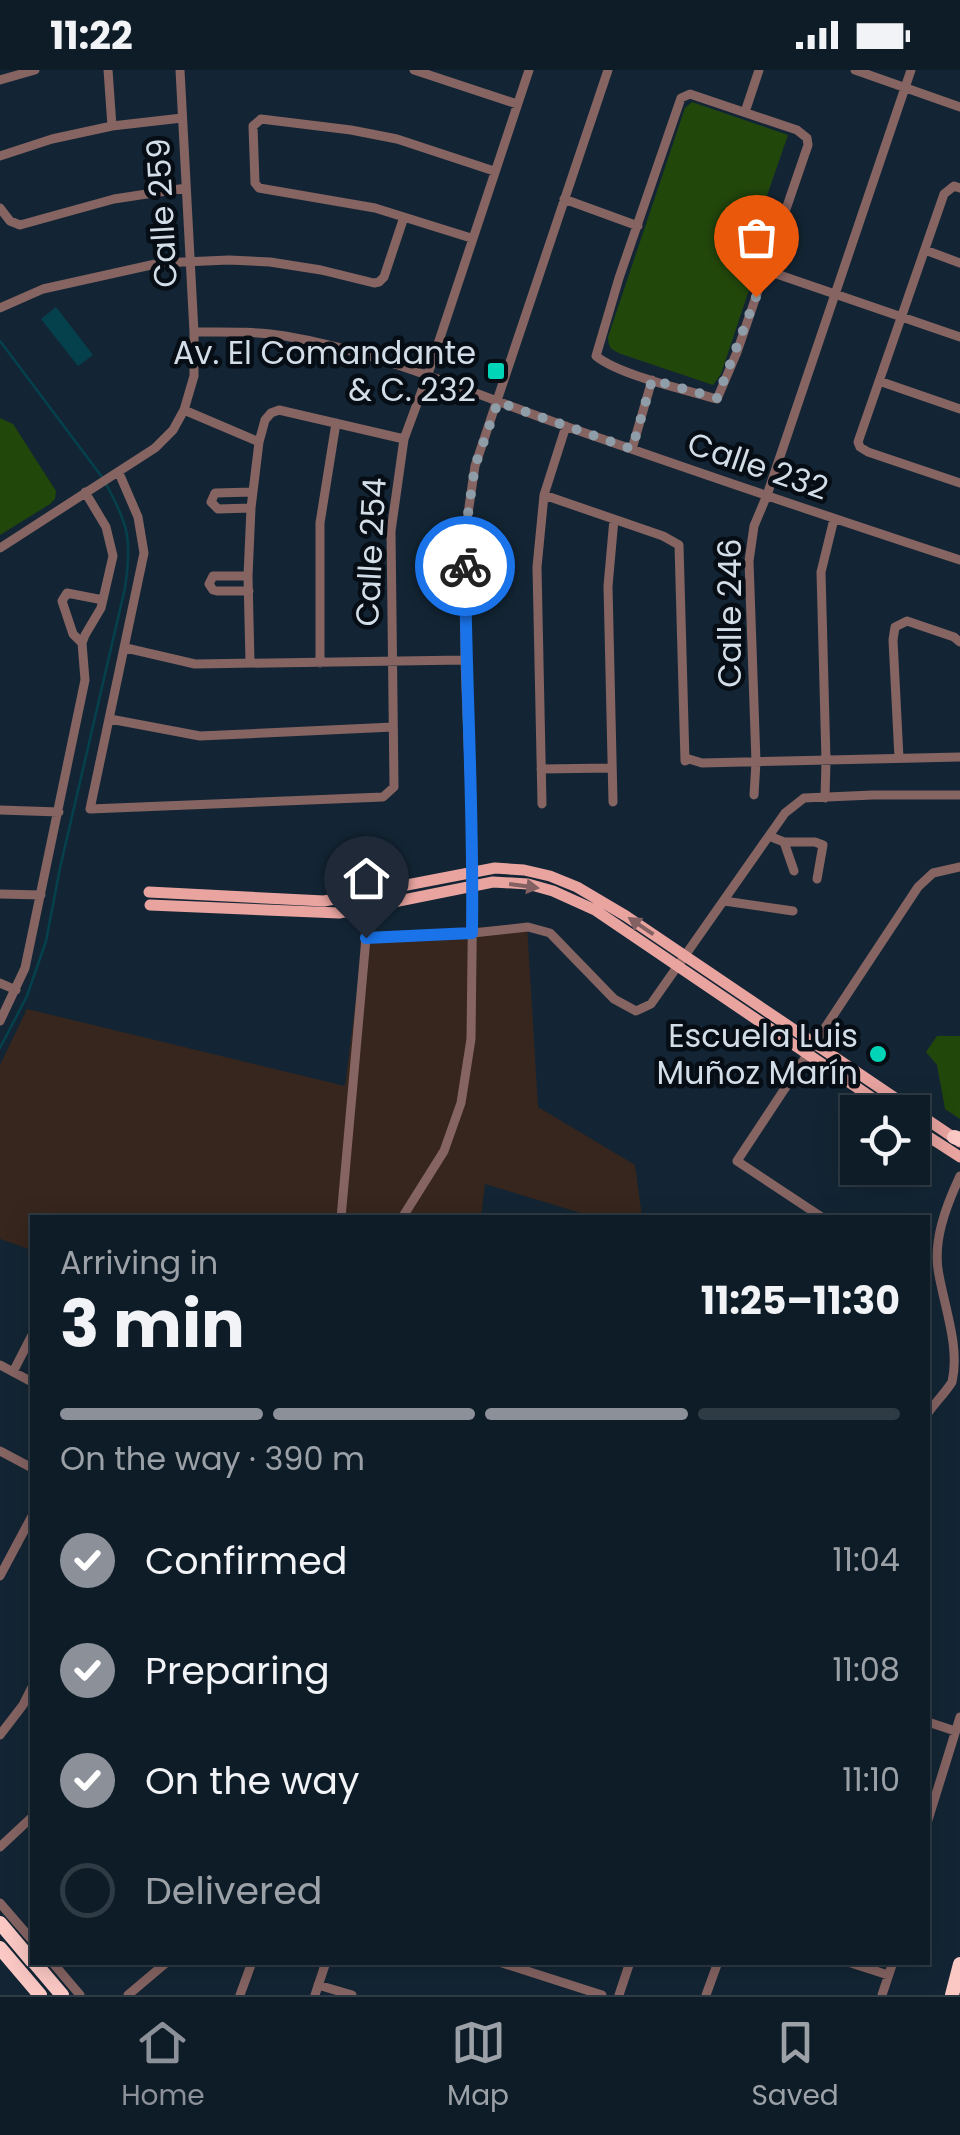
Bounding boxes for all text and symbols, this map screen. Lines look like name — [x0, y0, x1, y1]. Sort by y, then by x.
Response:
text: 11:22 — [50, 9, 133, 62]
street label: Calle 259 — [135, 137, 188, 289]
pin — [714, 195, 799, 298]
icon: bag — [729, 210, 784, 265]
place label: Av. El Comandante & C. 232 — [173, 330, 476, 412]
marker: Av. El Comandante & C. 232 — [485, 360, 507, 382]
street label: Calle 232 — [682, 420, 835, 511]
street label: Calle 254 — [344, 476, 397, 628]
courier — [415, 516, 515, 616]
street label: Calle 246 — [707, 538, 752, 688]
icon: bike — [438, 539, 493, 594]
pin — [324, 836, 409, 939]
icon: home — [339, 851, 394, 906]
one-way arrow — [509, 878, 540, 894]
one-way arrow — [628, 917, 655, 936]
place label: Escuela Luis Muñoz Marín — [656, 1013, 858, 1095]
marker: Escuela Luis Muñoz Marín — [867, 1043, 889, 1065]
map controls — [840, 1095, 930, 1185]
button: locate — [840, 1095, 930, 1185]
text: Arriving in — [60, 1240, 218, 1285]
text: 11:25–11:30 — [701, 1274, 900, 1327]
text: 3 min — [60, 1279, 245, 1370]
text: On the way · 390 m — [60, 1436, 365, 1481]
icon: check — [60, 1533, 115, 1588]
text: Confirmed — [145, 1534, 347, 1587]
text: 11:04 — [832, 1537, 900, 1582]
icon: check — [60, 1643, 115, 1698]
text: Preparing — [145, 1644, 330, 1697]
text: 11:08 — [832, 1647, 900, 1692]
icon: check — [60, 1753, 115, 1808]
text: On the way — [145, 1754, 359, 1807]
text: 11:10 — [842, 1757, 900, 1802]
text: Delivered — [145, 1864, 322, 1917]
tab: Home — [121, 2015, 205, 2117]
tab: Map — [447, 2015, 509, 2117]
tab: Saved — [751, 2015, 839, 2117]

